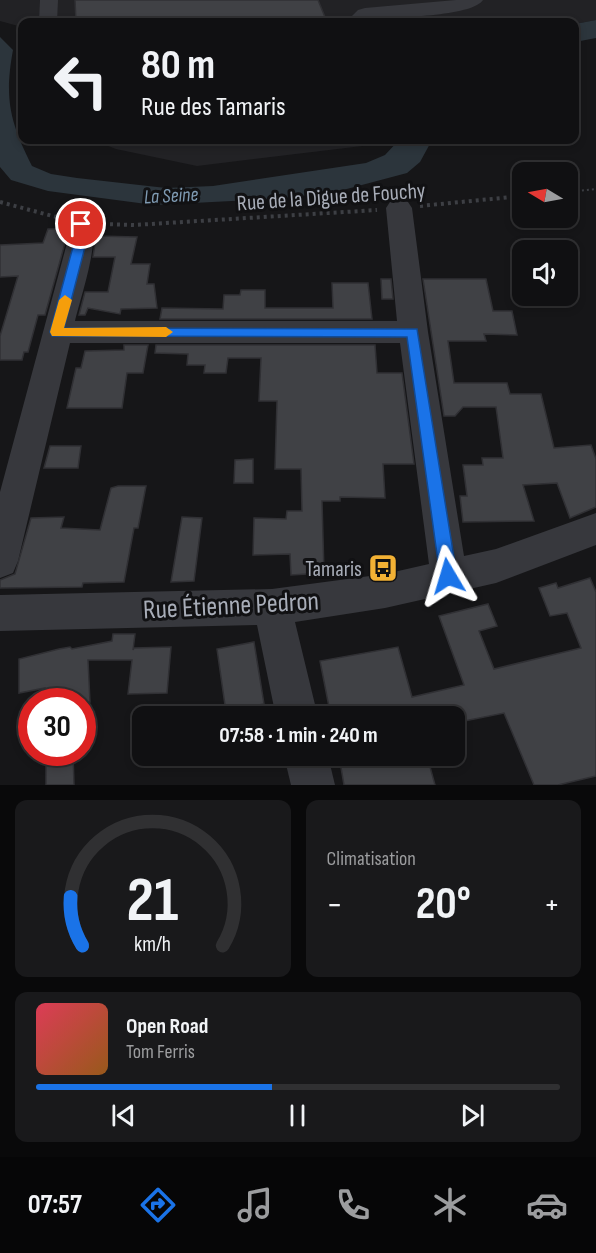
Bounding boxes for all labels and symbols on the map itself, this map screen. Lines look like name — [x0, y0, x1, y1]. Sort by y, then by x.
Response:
north arrow — [512, 162, 578, 228]
street label: Rue de la Digue de Fouchy — [236, 177, 427, 218]
water label: La Seine — [143, 183, 199, 209]
pin — [55, 198, 106, 249]
position arrow — [416, 544, 480, 608]
bus stop icon: Tamaris — [367, 552, 399, 584]
place label: Tamaris — [305, 556, 362, 583]
street label: Rue Étienne Pedron — [142, 585, 320, 627]
speed limit sign: 30 — [18, 688, 96, 766]

